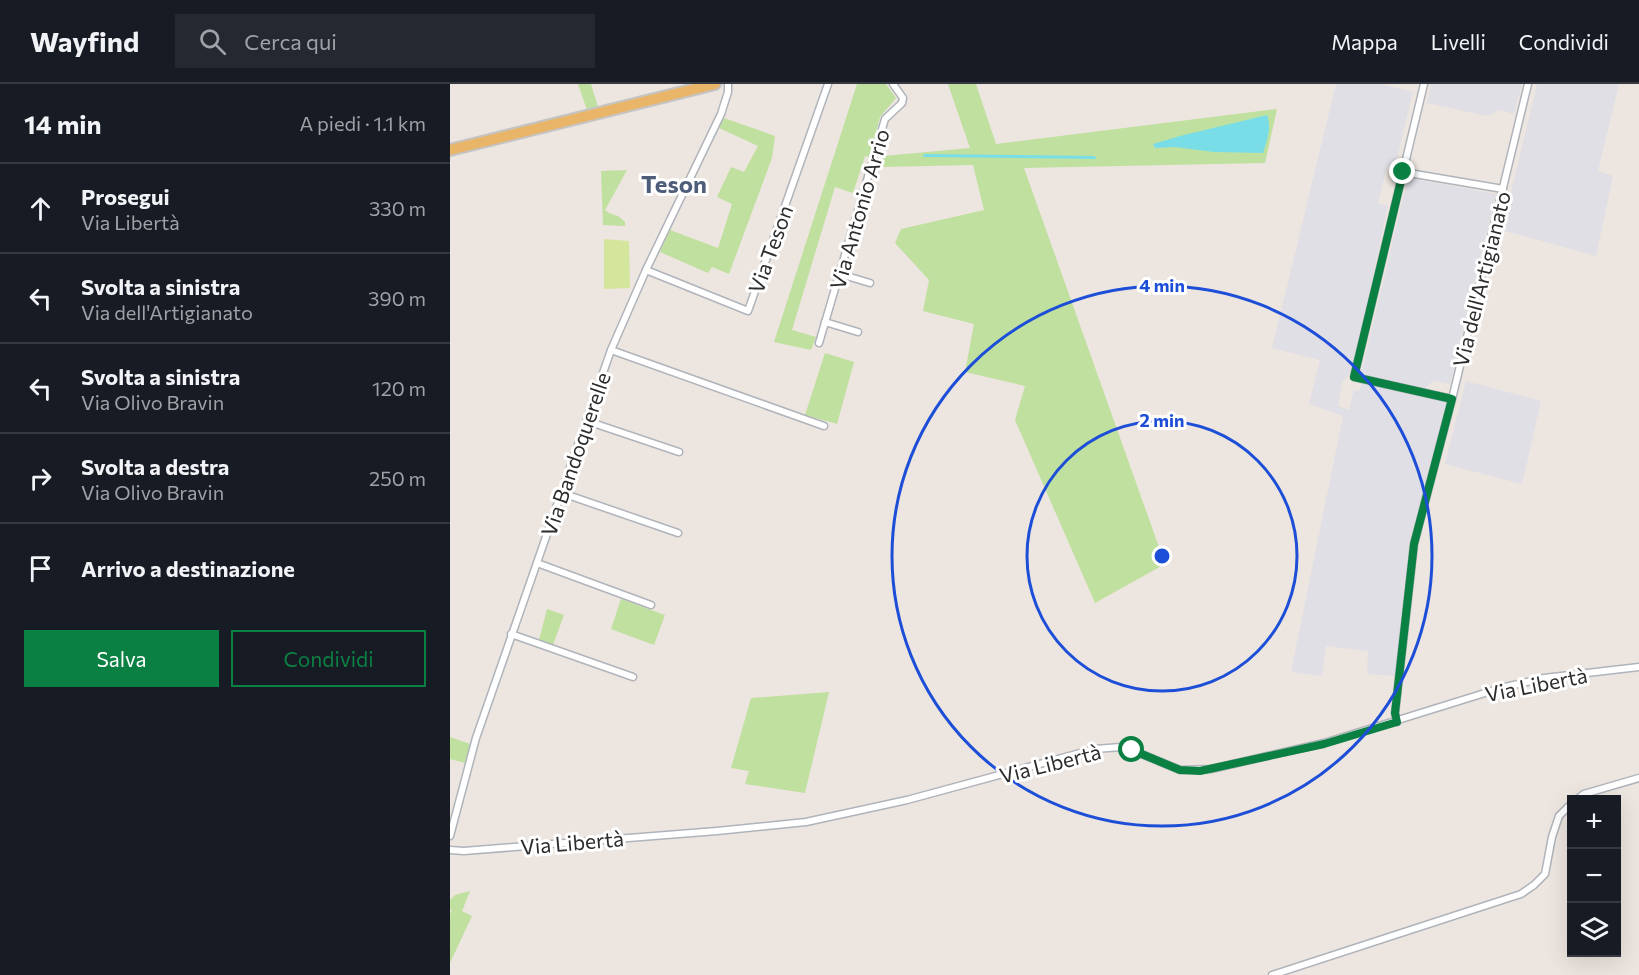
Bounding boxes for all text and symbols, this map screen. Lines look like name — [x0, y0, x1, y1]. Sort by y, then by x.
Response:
search box — [175, 14, 595, 68]
text: Wayfind — [30, 24, 139, 58]
icon: search — [196, 25, 229, 58]
text: Cerca qui — [244, 28, 337, 55]
text: Mappa — [1331, 29, 1398, 54]
text: Livelli — [1431, 29, 1486, 54]
text: Condividi — [1519, 29, 1609, 54]
text: 14 min — [24, 108, 102, 139]
text: A piedi · 1.1 km — [299, 111, 426, 135]
street label: Via Antonio Arrio — [824, 126, 894, 292]
route end — [1389, 158, 1415, 184]
district label: Teson — [641, 169, 707, 198]
text: Prosegui — [81, 183, 170, 210]
street label: Via dell'Artigianato — [1447, 188, 1515, 370]
icon: ahead — [24, 192, 57, 225]
text: 330 m — [369, 196, 426, 220]
street label: Via Teson — [743, 202, 797, 296]
text: Via Libertà — [81, 210, 180, 234]
text: Svolta a sinistra — [81, 273, 240, 300]
text: 4 min — [1139, 274, 1185, 296]
icon: left — [24, 282, 57, 315]
text: 390 m — [368, 286, 426, 310]
text: Via dell'Artigianato — [81, 300, 253, 324]
text: Svolta a sinistra — [81, 363, 240, 390]
street label: Via Bandoquerelle — [535, 369, 615, 539]
icon: left — [24, 372, 57, 405]
text: 120 m — [372, 376, 426, 400]
text: Via Olivo Bravin — [81, 390, 224, 414]
text: 2 min — [1140, 409, 1184, 431]
text: Svolta a destra — [81, 453, 229, 480]
icon: right — [24, 462, 57, 495]
text: 250 m — [369, 466, 426, 490]
text: Via Olivo Bravin — [81, 480, 224, 504]
centre of rings — [1152, 546, 1172, 566]
icon: arrive — [24, 552, 57, 585]
text: Arrivo a destinazione — [81, 555, 295, 582]
button: Salva — [24, 630, 219, 687]
button: Condividi — [231, 630, 426, 687]
street label: Via Libertà — [1483, 662, 1589, 706]
route start — [1118, 736, 1144, 762]
street label: Via Libertà — [997, 738, 1103, 788]
map controls — [1567, 795, 1621, 957]
button: + — [1567, 795, 1621, 849]
street label: Via Libertà — [519, 825, 625, 859]
button: − — [1567, 849, 1621, 903]
button: layers — [1567, 903, 1621, 957]

